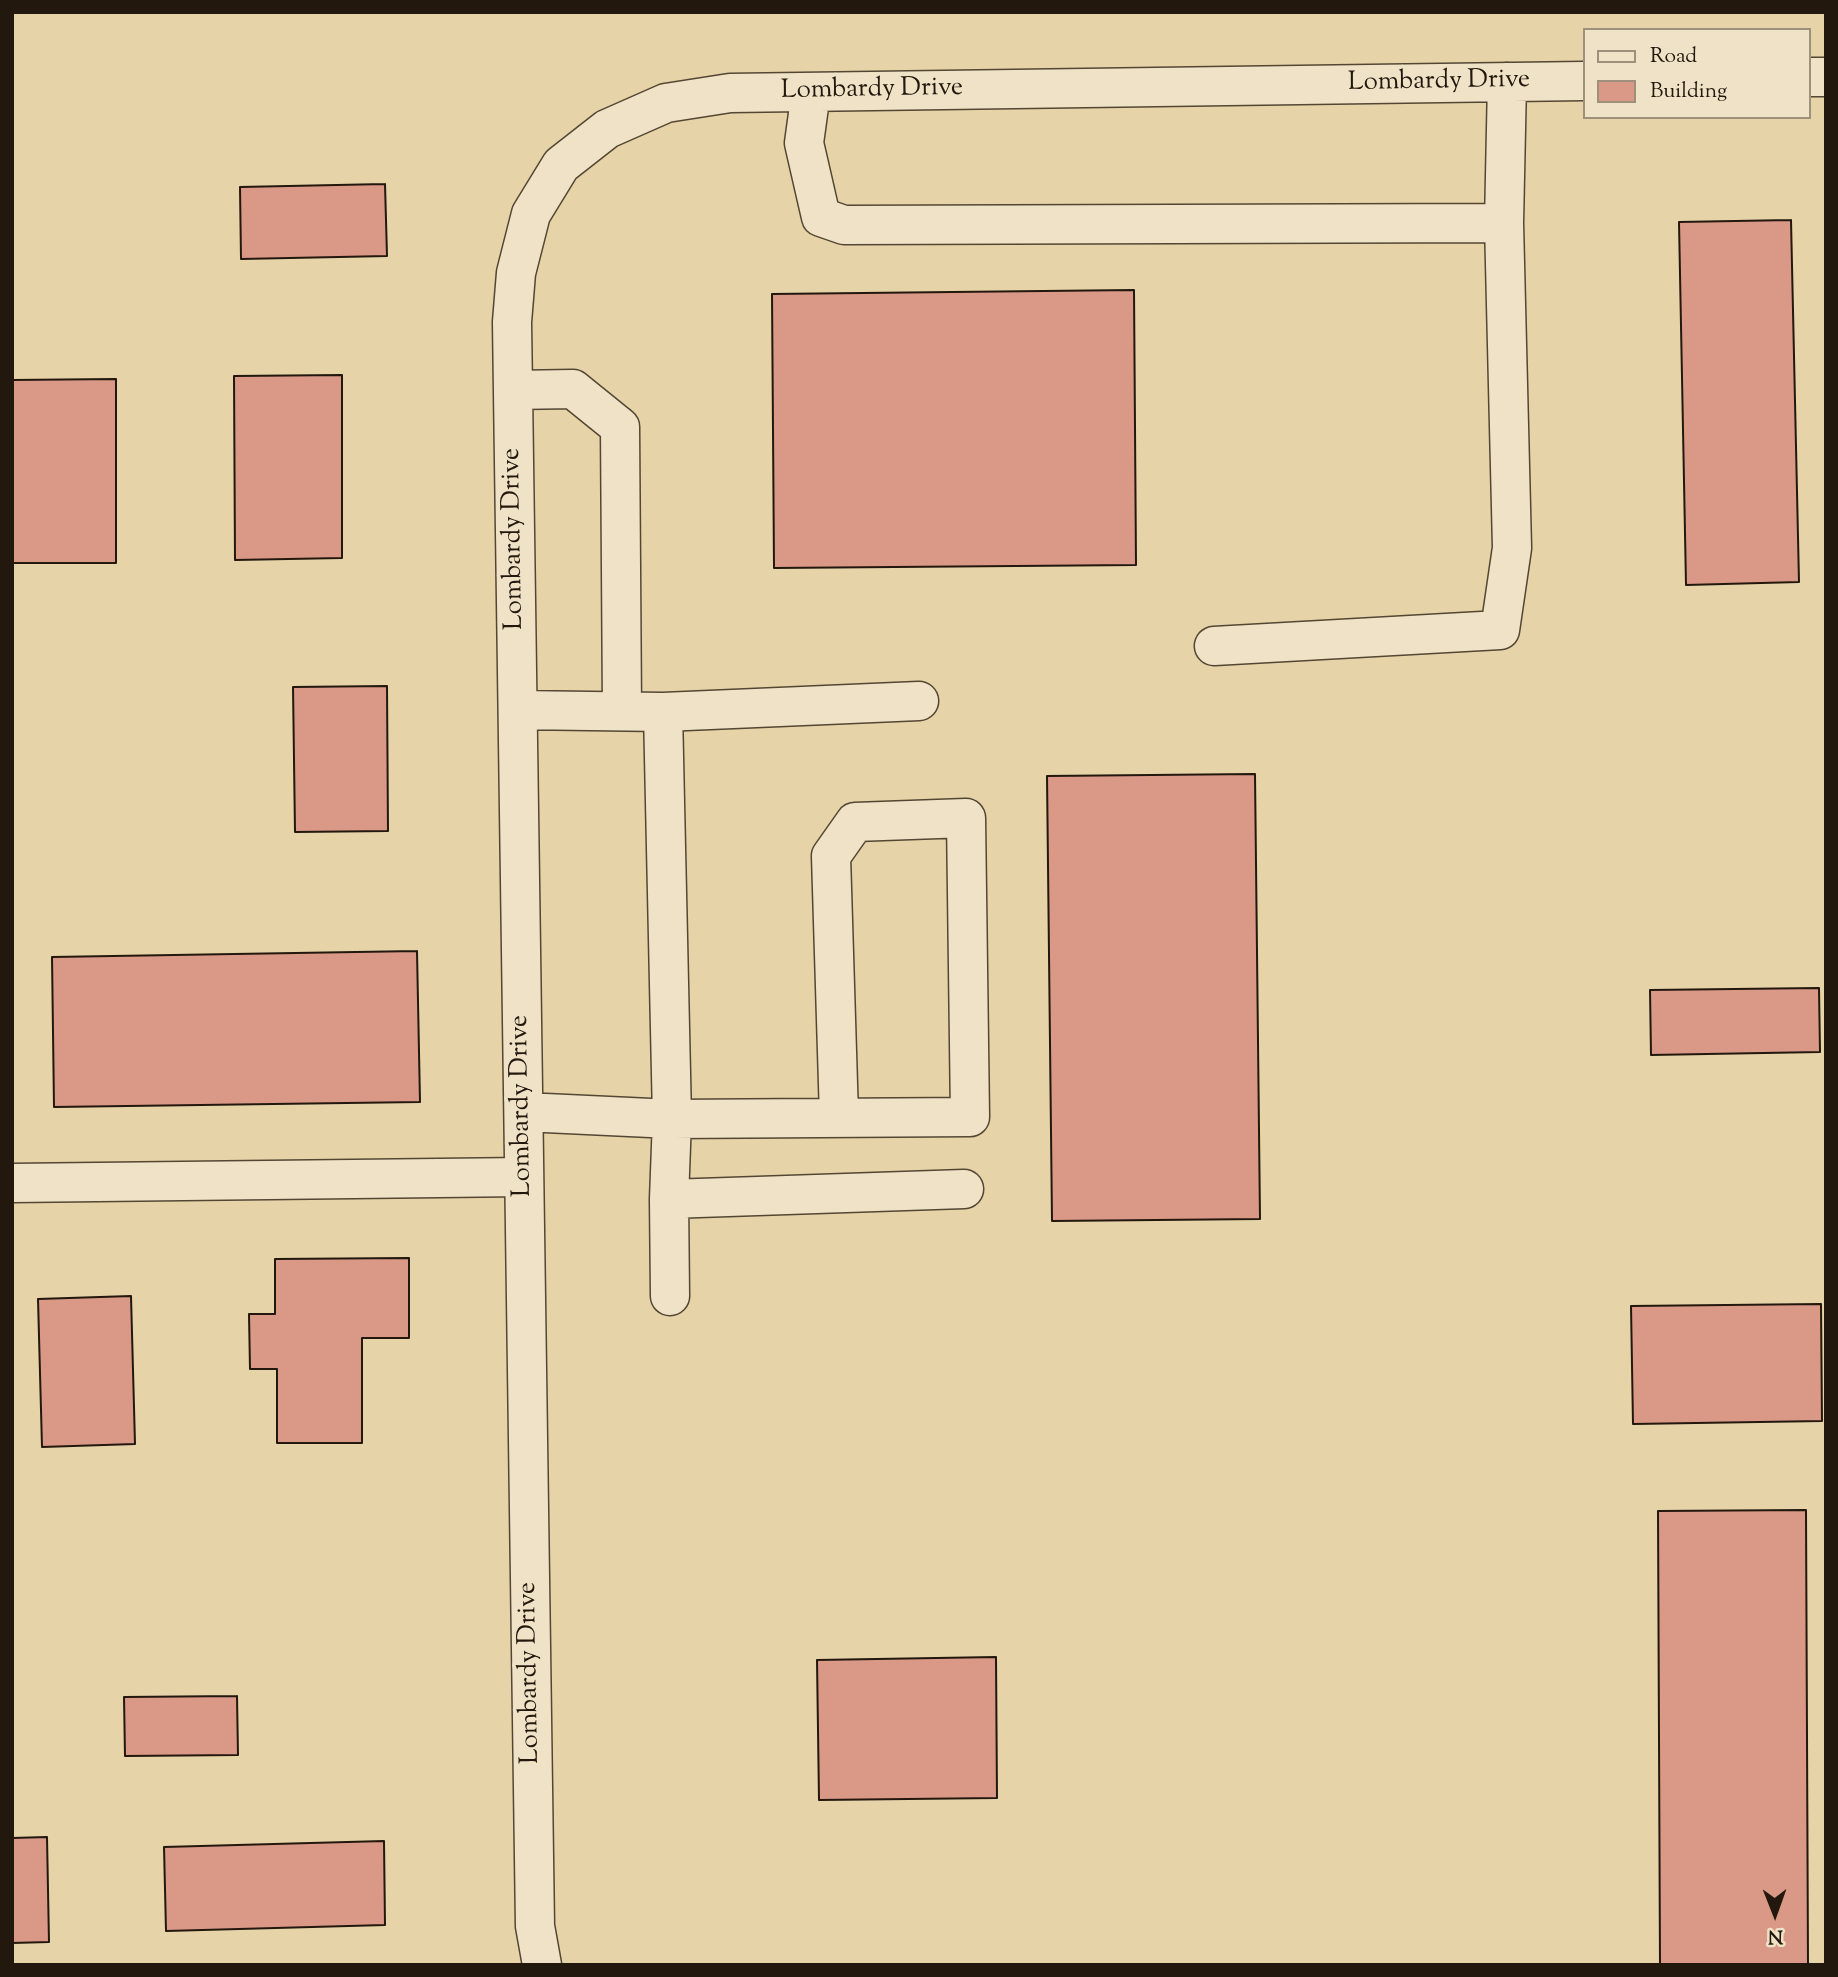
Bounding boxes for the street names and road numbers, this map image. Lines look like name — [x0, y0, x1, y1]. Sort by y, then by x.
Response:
street label: Lombardy Drive — [1348, 66, 1530, 100]
street label: Lombardy Drive — [781, 74, 963, 108]
street label: Lombardy Drive — [498, 448, 532, 630]
street label: Lombardy Drive — [506, 1015, 540, 1197]
street label: Lombardy Drive — [514, 1582, 548, 1764]

